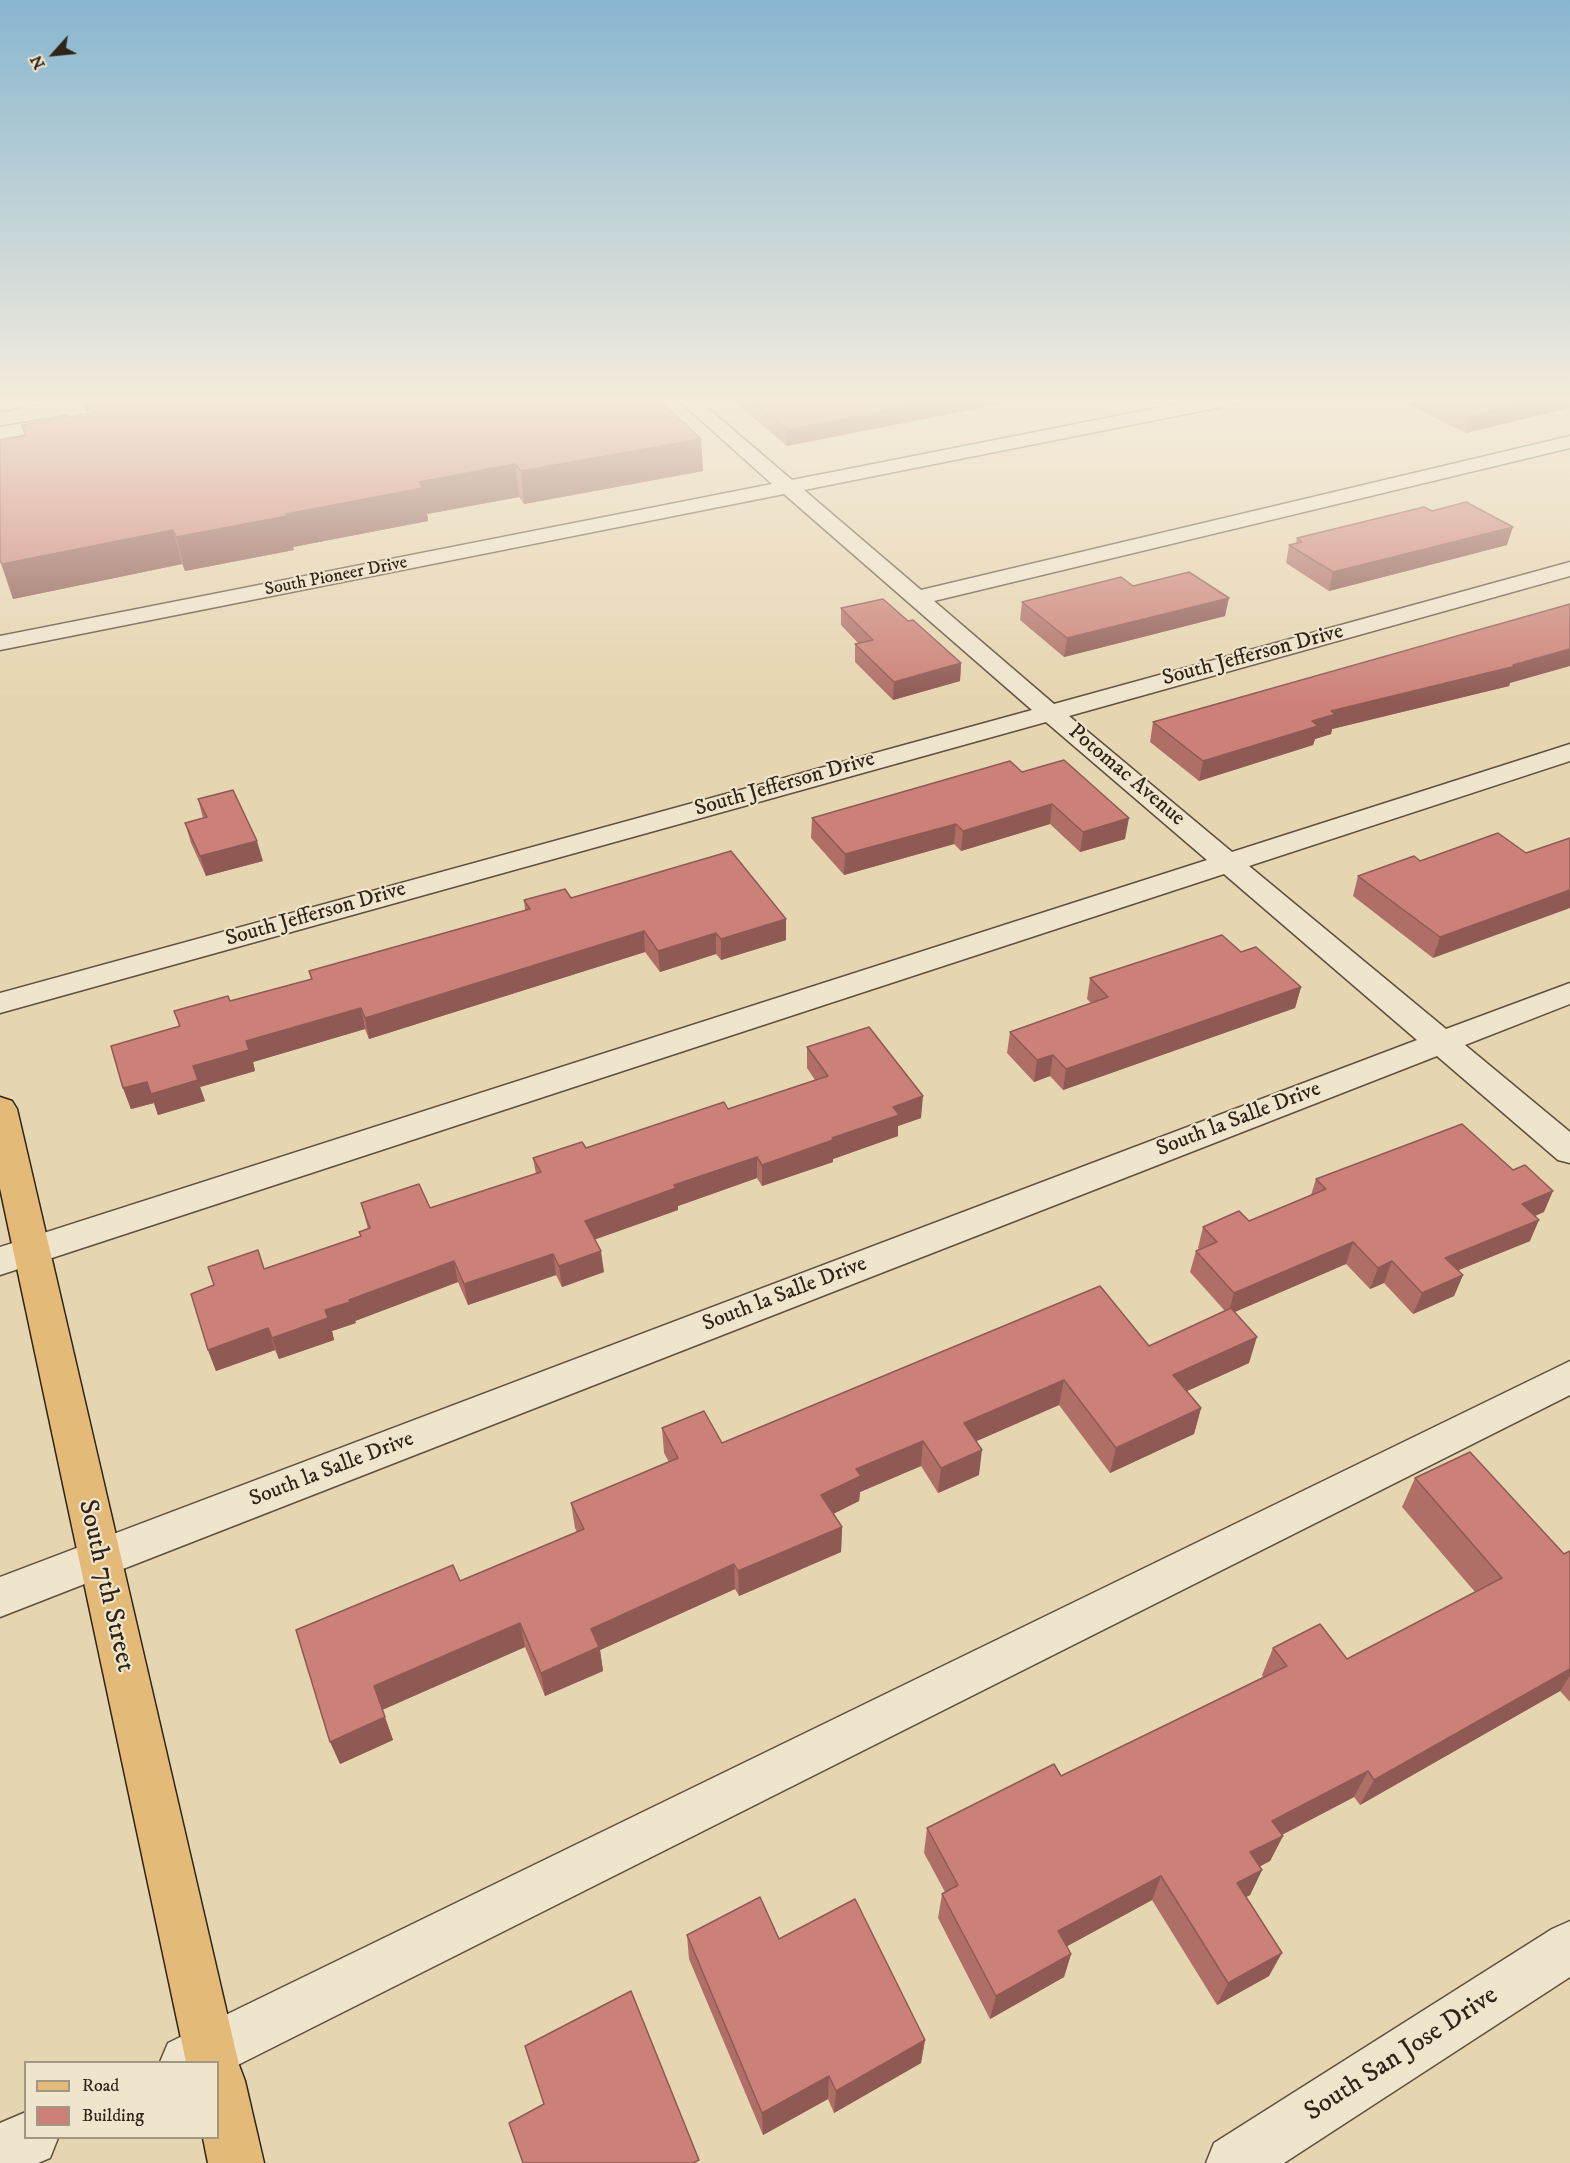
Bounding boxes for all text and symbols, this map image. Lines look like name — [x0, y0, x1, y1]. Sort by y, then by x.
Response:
north arrow — [24, 24, 84, 84]
text: N — [26, 52, 50, 73]
street label: South Pioneer Drive — [263, 553, 409, 601]
street label: South Jefferson Drive — [1160, 619, 1346, 693]
street label: Potomac Avenue — [1062, 720, 1190, 832]
street label: South Jefferson Drive — [692, 747, 878, 823]
street label: South Jefferson Drive — [223, 877, 409, 953]
street label: South la Salle Drive — [1153, 1077, 1325, 1163]
street label: South la Salle Drive — [699, 1252, 871, 1338]
street label: South la Salle Drive — [246, 1427, 418, 1513]
street label: South 7th Street — [69, 1497, 141, 1675]
street label: South San Jose Drive — [1299, 1980, 1505, 2130]
legend — [24, 2061, 219, 2139]
text: Road — [82, 2075, 119, 2097]
text: Building — [82, 2105, 144, 2127]

